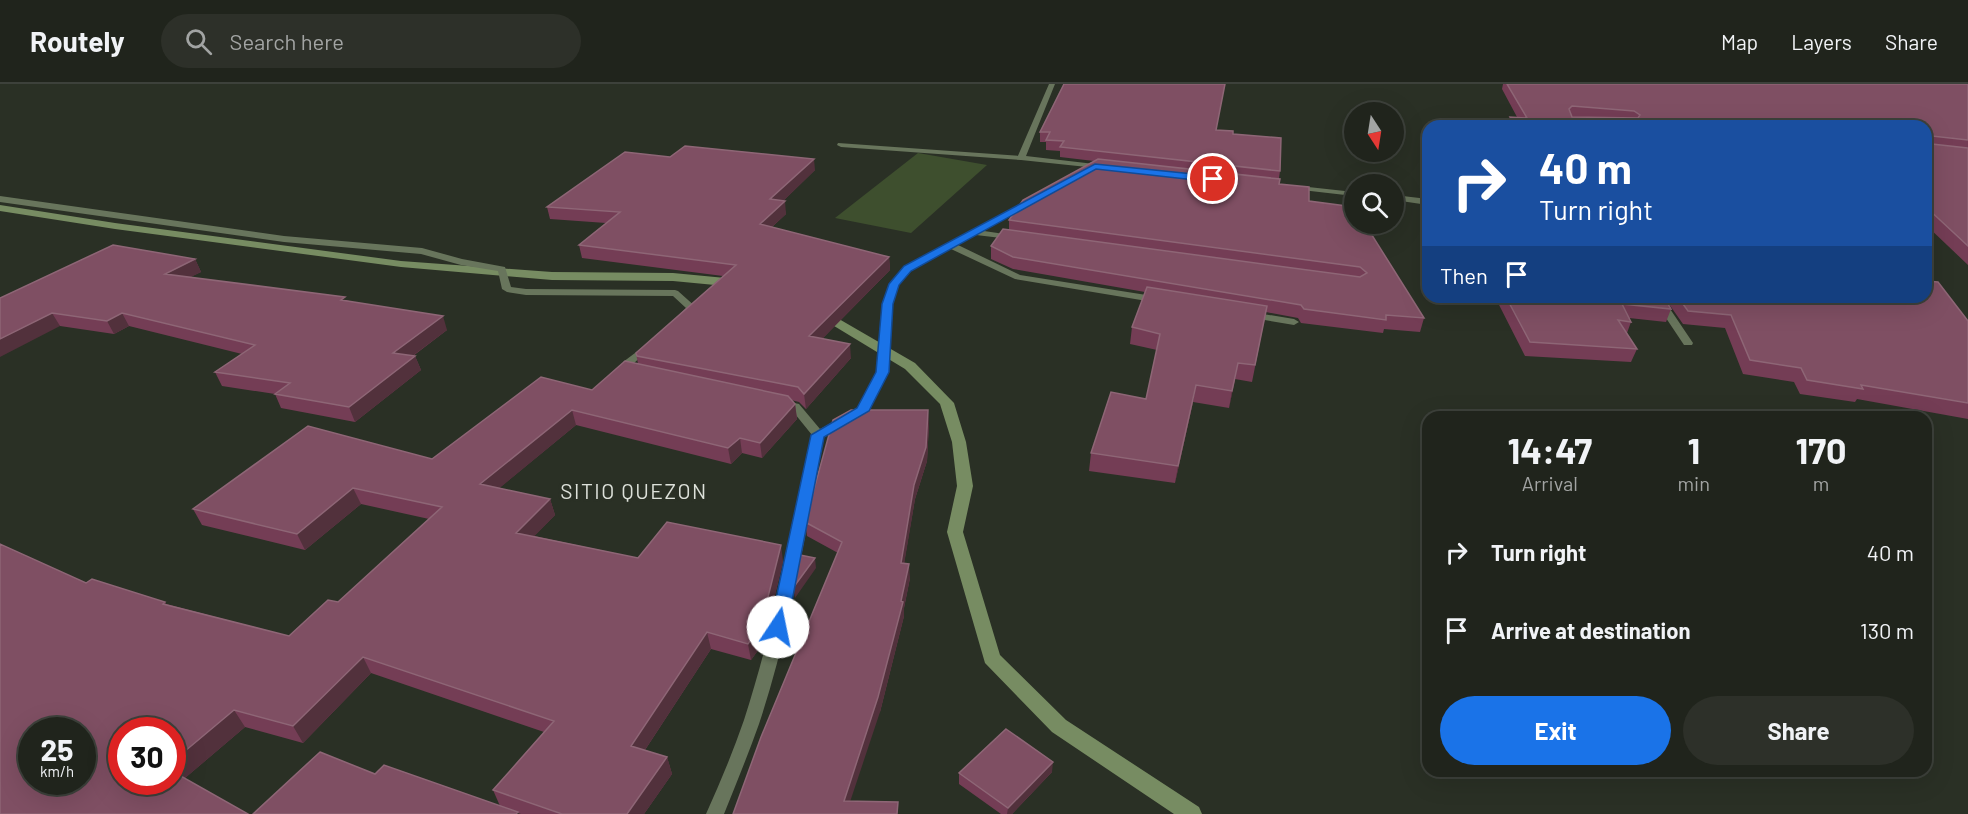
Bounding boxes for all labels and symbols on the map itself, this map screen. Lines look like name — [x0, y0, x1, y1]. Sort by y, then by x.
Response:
north arrow — [1344, 102, 1404, 162]
pin — [1187, 153, 1238, 204]
district label: SITIO QUEZON — [560, 478, 708, 503]
position arrow — [746, 595, 810, 659]
speed limit sign: 30 — [108, 717, 186, 795]

